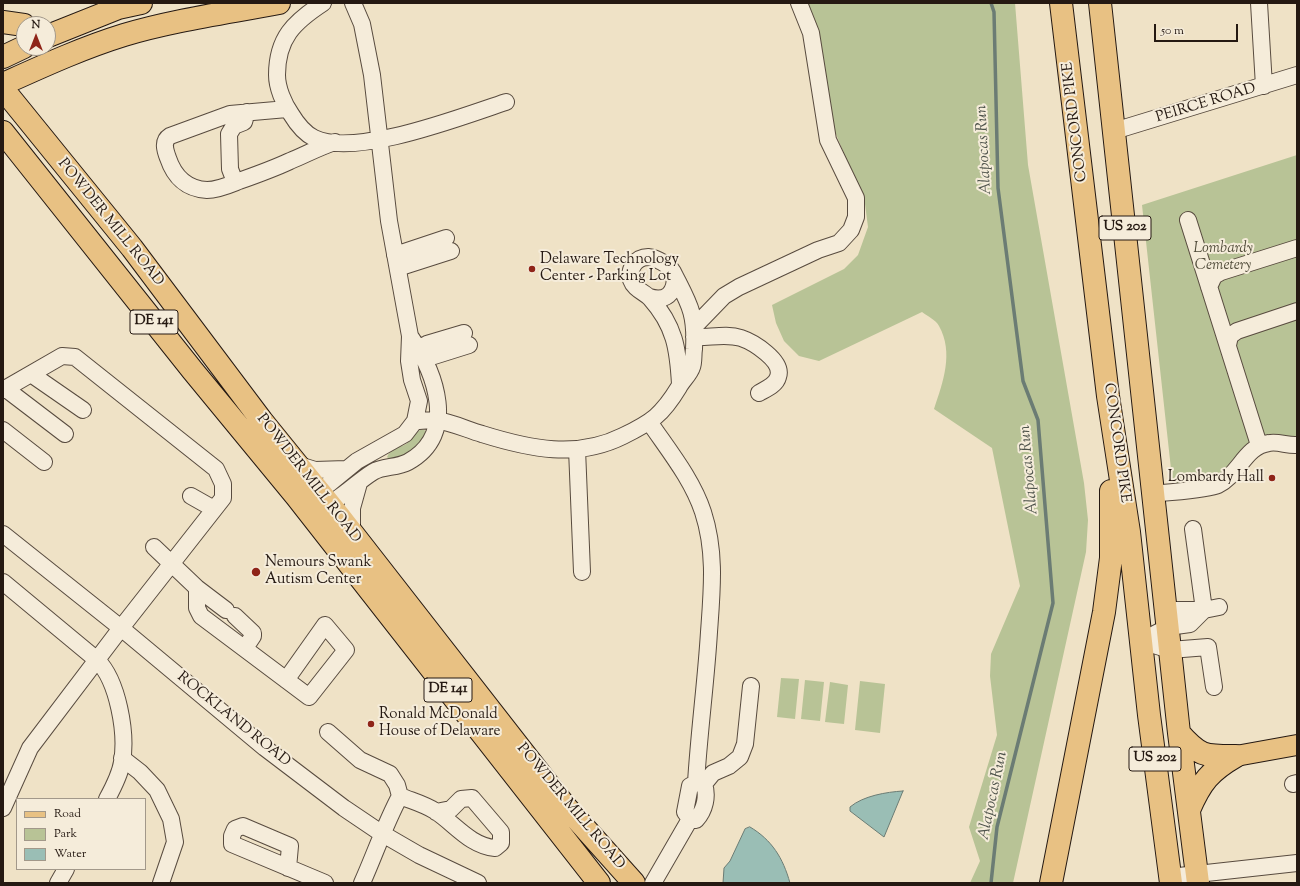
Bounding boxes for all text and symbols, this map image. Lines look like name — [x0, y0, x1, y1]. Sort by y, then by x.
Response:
north arrow — [16, 16, 56, 56]
scale bar — [1156, 16, 1240, 42]
text: N — [32, 17, 40, 33]
text: 50 m — [1161, 22, 1184, 40]
street label: CONCORD PIKE — [1060, 61, 1092, 183]
street label: PEIRCE ROAD — [1154, 80, 1258, 128]
water label: Alapocas Run — [973, 105, 997, 195]
street label: POWDER MILL ROAD — [53, 156, 167, 290]
road number: US 202 — [1099, 216, 1151, 240]
park label: Lombardy Cemetery — [1193, 240, 1253, 275]
place label: Delaware Technology Center - Parking Lot — [540, 251, 679, 286]
marker: Delaware Technology Center - Parking Lot — [527, 264, 537, 274]
road number: DE 141 — [130, 310, 178, 334]
street label: CONCORD PIKE — [1099, 382, 1133, 504]
street label: POWDER MILL ROAD — [252, 411, 364, 547]
water label: Alapocas Run — [1017, 424, 1043, 516]
place label: Lombardy Hall — [1168, 469, 1264, 487]
marker: Lombardy Hall — [1267, 473, 1277, 483]
place label: Nemours Swank Autism Center — [265, 554, 372, 589]
marker: Nemours Swank Autism Center — [250, 566, 262, 578]
street label: ROCKLAND ROAD — [173, 669, 293, 771]
road number: DE 141 — [424, 678, 472, 702]
place label: Ronald McDonald House of Delaware — [379, 706, 501, 741]
marker: Ronald McDonald House of Delaware — [366, 719, 376, 729]
street label: POWDER MILL ROAD — [512, 740, 628, 874]
road number: US 202 — [1129, 747, 1181, 771]
water label: Alapocas Run — [975, 750, 1013, 842]
legend — [16, 798, 146, 870]
text: Road — [54, 805, 81, 823]
text: Park — [54, 825, 77, 843]
text: Water — [54, 845, 86, 863]

